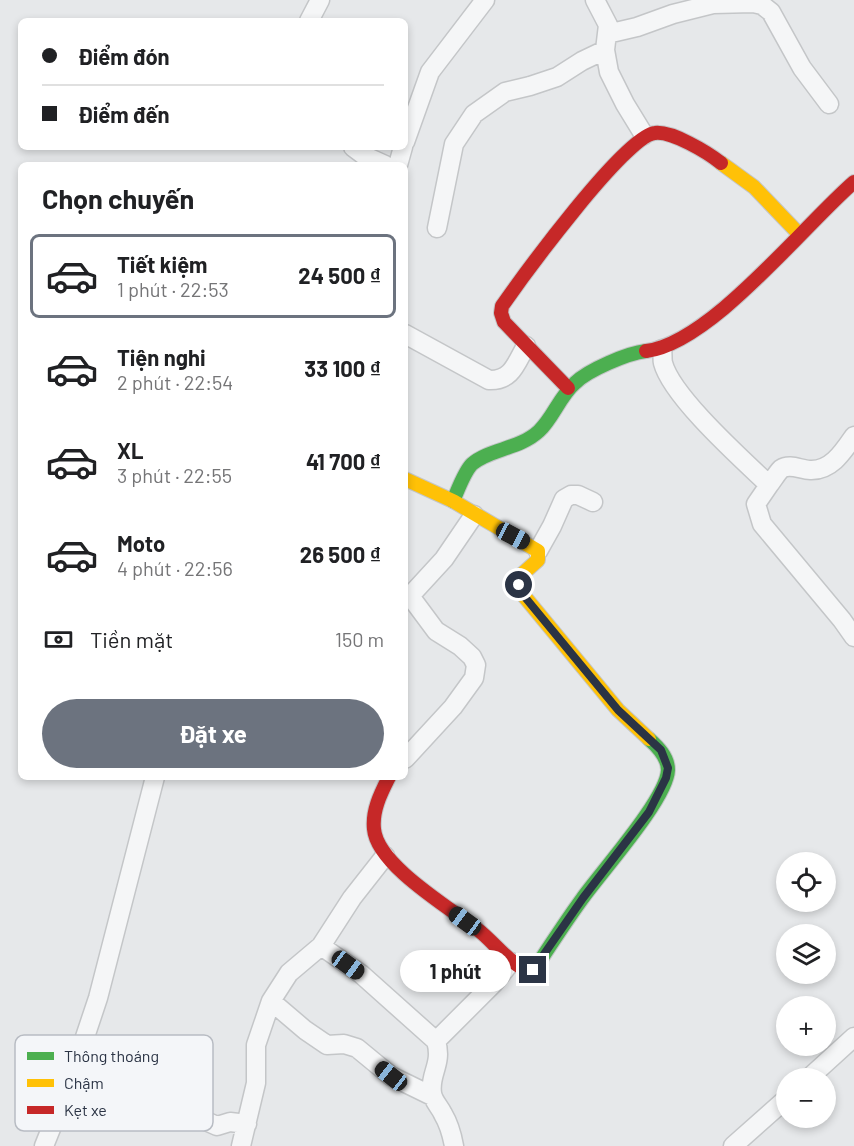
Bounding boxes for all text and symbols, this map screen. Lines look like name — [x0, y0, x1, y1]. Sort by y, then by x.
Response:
text: Điểm đón — [78, 43, 170, 69]
text: Điểm đến — [78, 101, 170, 127]
text: Chọn chuyến — [42, 182, 194, 214]
icon: car — [45, 249, 99, 303]
text: Tiết kiệm — [117, 251, 208, 277]
text: 24 500 ₫ — [298, 262, 381, 288]
text: 1 phút · 22:53 — [117, 277, 229, 301]
icon: car — [45, 342, 99, 396]
text: Tiện nghi — [117, 344, 206, 370]
text: 33 100 ₫ — [304, 355, 381, 381]
text: 2 phút · 22:54 — [117, 370, 233, 394]
icon: car — [45, 435, 99, 489]
text: XL — [117, 437, 143, 463]
text: 41 700 ₫ — [306, 448, 381, 474]
text: 3 phút · 22:55 — [117, 463, 232, 487]
car — [493, 520, 533, 552]
icon: car — [45, 528, 99, 582]
text: Moto — [117, 530, 165, 556]
text: 26 500 ₫ — [300, 541, 381, 567]
text: 4 phút · 22:56 — [117, 556, 233, 580]
route start — [505, 571, 532, 598]
icon: cash — [42, 623, 75, 656]
text: Tiền mặt — [90, 626, 173, 652]
text: 150 m — [335, 627, 384, 651]
button: Đặt xe — [42, 699, 384, 768]
map controls — [776, 852, 836, 1128]
button: locate — [776, 852, 836, 912]
car — [445, 903, 485, 939]
button: layers — [776, 924, 836, 984]
car — [328, 947, 368, 983]
callout: 1 phút — [401, 949, 512, 991]
route end — [519, 956, 546, 983]
text: 1 phút — [430, 959, 481, 983]
button: + — [776, 996, 836, 1056]
legend — [15, 1035, 213, 1131]
text: Thông thoáng — [64, 1046, 159, 1065]
car — [371, 1058, 411, 1094]
button: − — [776, 1068, 836, 1128]
text: Chậm — [64, 1073, 104, 1092]
text: Kẹt xe — [64, 1100, 107, 1119]

